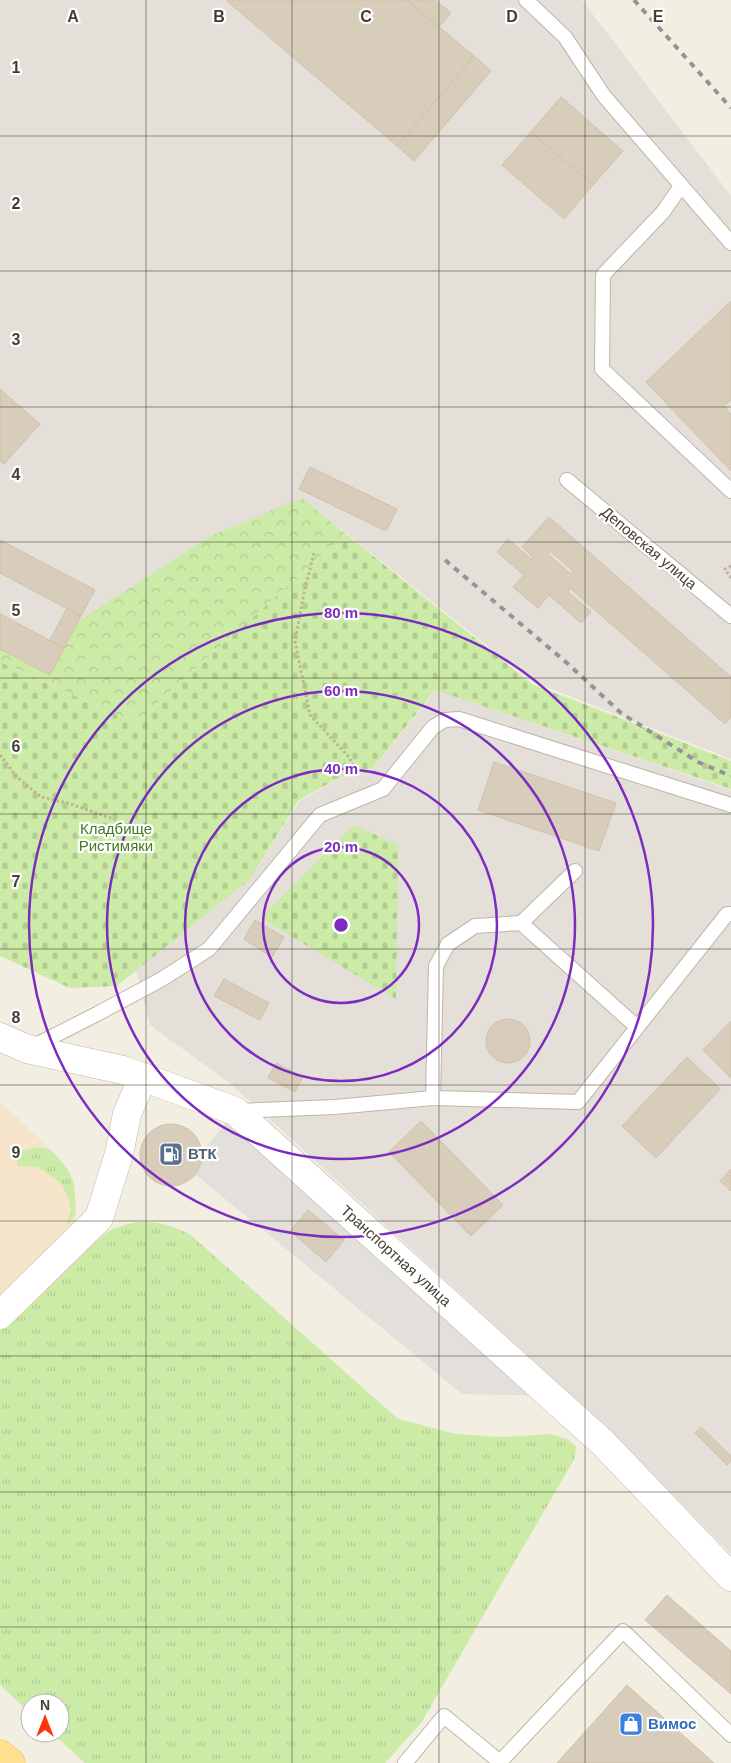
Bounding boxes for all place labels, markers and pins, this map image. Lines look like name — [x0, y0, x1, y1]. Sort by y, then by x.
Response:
centre of rings — [332, 916, 350, 934]
fuel station icon: ВТК — [158, 1141, 184, 1167]
place label: ВТК — [188, 1145, 217, 1162]
shop icon: Вимос — [618, 1711, 644, 1737]
place label: Вимос — [648, 1715, 696, 1732]

